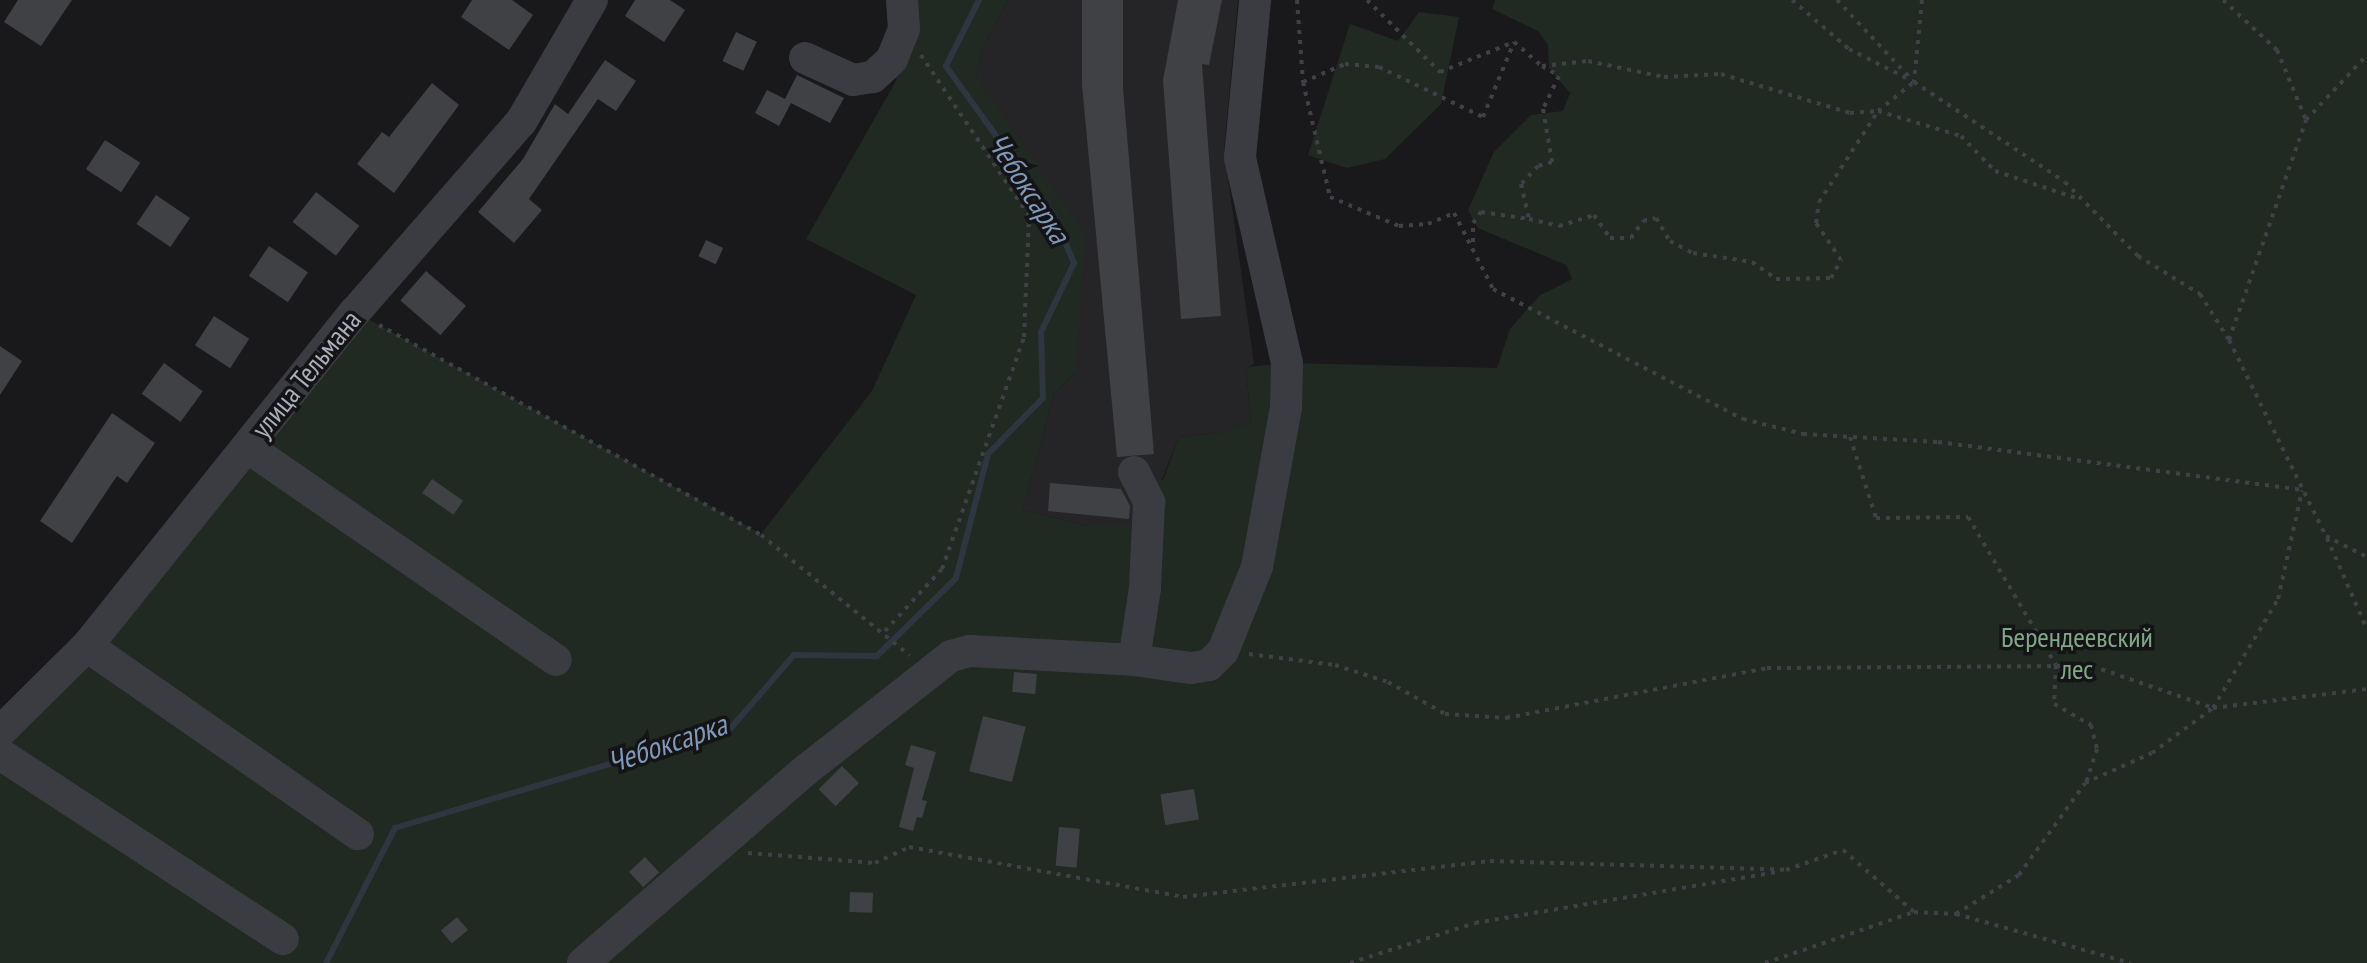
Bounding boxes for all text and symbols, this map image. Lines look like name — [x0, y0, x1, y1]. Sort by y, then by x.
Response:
water label: Чебоксарка — [980, 126, 1078, 250]
street label: улица Тельмана — [244, 303, 368, 445]
park label: Берендеевский лес — [2001, 620, 2153, 686]
water label: Чебоксарка — [603, 706, 731, 780]

